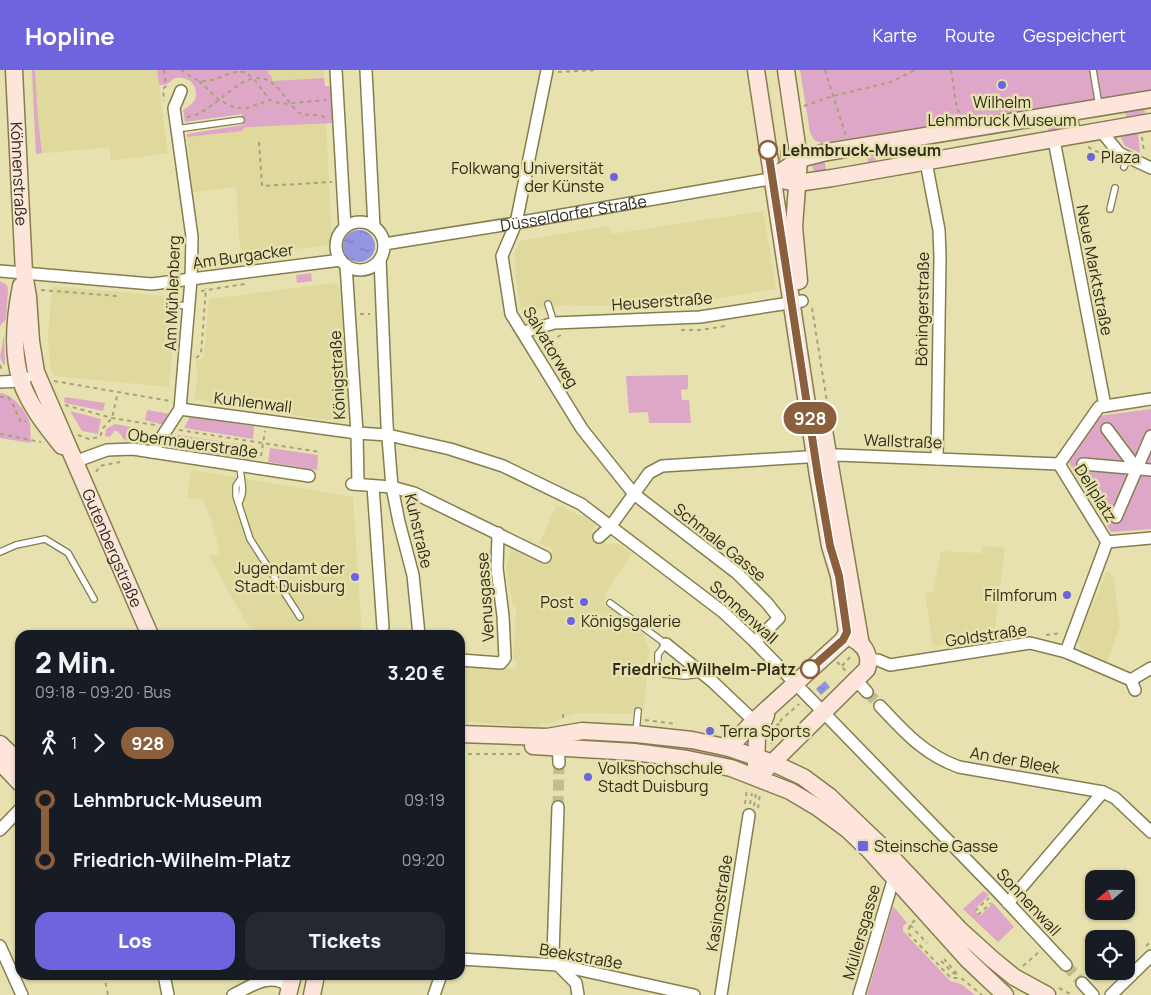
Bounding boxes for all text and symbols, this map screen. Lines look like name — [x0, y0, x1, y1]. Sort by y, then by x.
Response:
text: Hopline — [25, 19, 115, 52]
text: Karte — [872, 23, 917, 47]
text: Route — [945, 23, 995, 47]
text: Gespeichert — [1023, 23, 1126, 47]
marker: Wilhelm Lehmbruck Museum — [996, 79, 1008, 91]
place label: Wilhelm Lehmbruck Museum — [927, 91, 1077, 131]
street label: Köhnenstraße — [6, 121, 33, 226]
place label: Lehmbruck-Museum — [782, 139, 941, 161]
marker: Lehmbruck-Museum — [758, 140, 778, 160]
place label: Plaza — [1101, 146, 1140, 168]
marker: Plaza — [1085, 151, 1097, 163]
place label: Folkwang Universität der Künste — [451, 157, 604, 197]
marker: Folkwang Universität der Künste — [608, 171, 620, 183]
street label: Düsseldorfer Straße — [499, 190, 648, 236]
street label: Neue Marktstraße — [1072, 203, 1118, 337]
street label: Am Mühlenberg — [159, 235, 185, 351]
street label: Am Burgacker — [191, 238, 295, 274]
street label: Böningerstraße — [910, 252, 934, 366]
street label: Heuserstraße — [611, 287, 713, 315]
street label: Salvatorweg — [518, 302, 584, 392]
street label: Königstraße — [324, 330, 350, 420]
street label: Kuhlenwall — [213, 386, 293, 418]
line badge: 928 — [781, 402, 839, 434]
text: 928 — [794, 406, 826, 430]
street label: Obermauerstraße — [127, 423, 259, 463]
street label: Wallstraße — [863, 429, 943, 453]
street label: Dellplatz — [1070, 460, 1122, 526]
street label: Gutenbergstraße — [77, 485, 148, 611]
street label: Kuhstraße — [400, 491, 438, 571]
street label: Schmale Gasse — [669, 498, 771, 586]
street label: Venusgasse — [471, 551, 499, 643]
place label: Jugendamt der Stadt Duisburg — [234, 557, 345, 597]
marker: Jugendamt der Stadt Duisburg — [349, 571, 361, 583]
street label: Sonnenwall — [705, 575, 783, 649]
place label: Filmforum — [984, 584, 1057, 606]
marker: Filmforum — [1061, 589, 1073, 601]
place label: Post — [540, 591, 574, 613]
marker: Post — [578, 596, 590, 608]
place label: Königsgalerie — [581, 610, 681, 632]
marker: Königsgalerie — [565, 615, 577, 627]
street label: Goldstraße — [944, 618, 1028, 652]
text: 2 Min. — [35, 643, 117, 681]
place label: Friedrich-Wilhelm-Platz — [612, 658, 796, 680]
marker: Friedrich-Wilhelm-Platz — [800, 659, 820, 679]
text: 3.20 € — [388, 660, 445, 686]
text: 09:18 – 09:20 · Bus — [35, 681, 171, 703]
place label: Terra Sports — [720, 720, 810, 742]
marker: Terra Sports — [704, 725, 716, 737]
icon: walk — [35, 729, 63, 757]
icon: forward — [85, 729, 113, 757]
text: 928 — [131, 731, 164, 755]
text: 1 — [71, 732, 77, 754]
street label: An der Bleek — [968, 741, 1063, 779]
place label: Volkshochschule Stadt Duisburg — [598, 757, 723, 797]
marker: Volkshochschule Stadt Duisburg — [582, 771, 594, 783]
text: Lehmbruck-Museum — [73, 787, 262, 813]
text: 09:19 — [404, 789, 445, 811]
place label: Steinsche Gasse — [874, 835, 998, 857]
marker: Steinsche Gasse — [856, 839, 870, 853]
text: Friedrich-Wilhelm-Platz — [73, 847, 291, 873]
text: 09:20 — [402, 849, 445, 871]
street label: Kasinostraße — [701, 853, 737, 953]
street label: Sonnenwall — [992, 863, 1066, 941]
north arrow — [1085, 870, 1135, 920]
map controls — [1085, 870, 1135, 980]
street label: Müllersgasse — [837, 882, 885, 982]
button: Los — [35, 912, 235, 970]
button: Tickets — [245, 912, 445, 970]
button: locate — [1085, 930, 1135, 980]
street label: Beekstraße — [538, 938, 624, 974]

